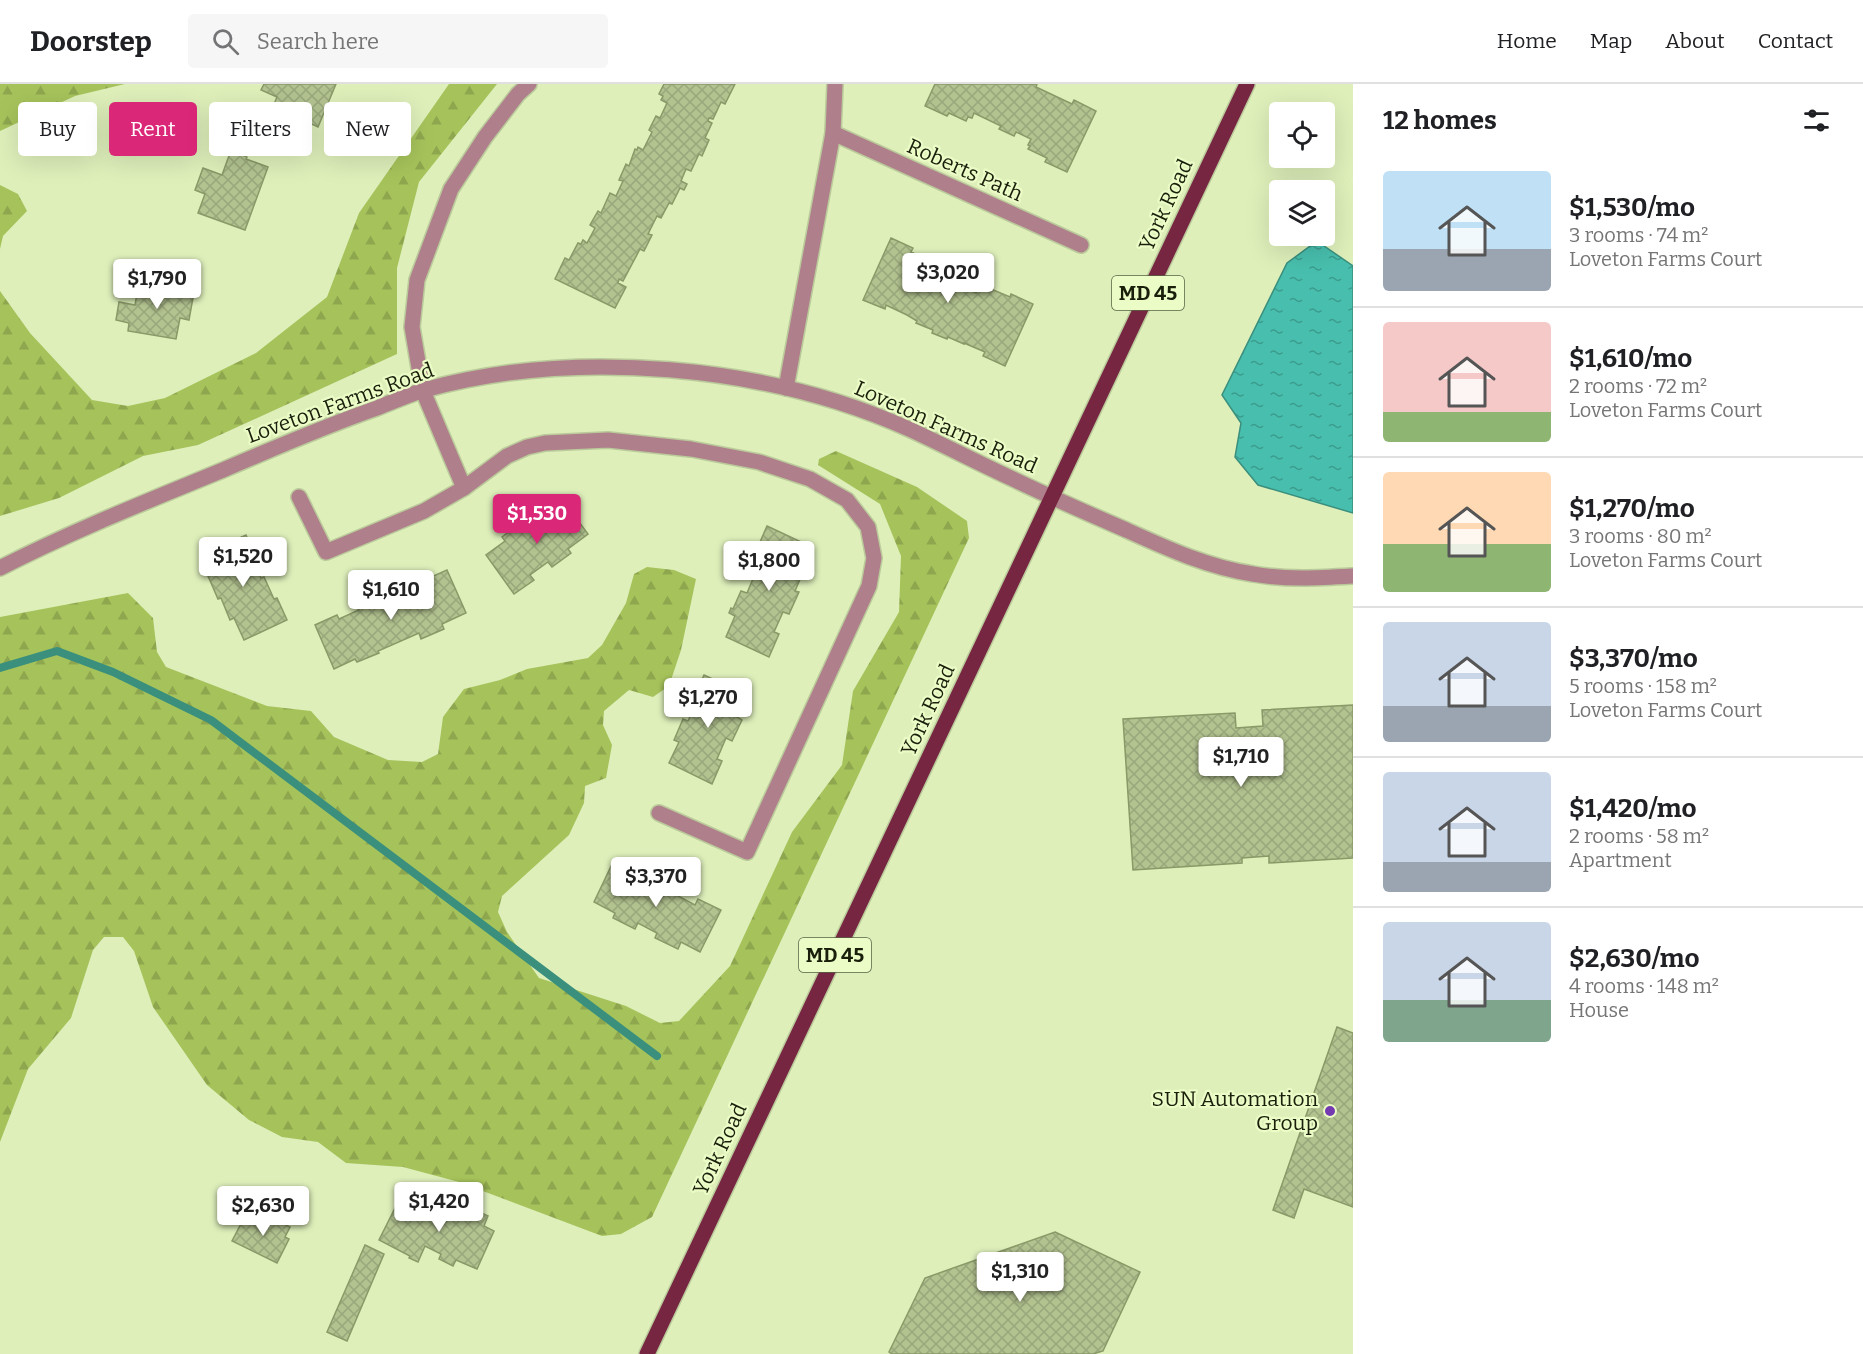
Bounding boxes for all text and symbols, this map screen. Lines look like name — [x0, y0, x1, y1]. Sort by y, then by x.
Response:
search box — [188, 14, 608, 68]
text: Doorstep — [30, 25, 152, 58]
icon: search — [209, 25, 242, 58]
text: Search here — [257, 28, 379, 55]
text: Home — [1497, 28, 1557, 54]
text: Map — [1590, 28, 1632, 54]
text: About — [1665, 28, 1725, 54]
text: Contact — [1758, 28, 1833, 54]
chip: Buy — [18, 102, 97, 156]
chip: Rent — [109, 102, 197, 156]
chip: Filters — [209, 102, 312, 156]
chip: New — [324, 102, 411, 156]
map controls — [1269, 102, 1335, 246]
button: locate — [1269, 102, 1335, 168]
icon: filters — [1800, 104, 1833, 137]
text: 12 homes — [1383, 105, 1497, 136]
street label: Roberts Path — [903, 133, 1027, 207]
street label: York Road — [1133, 155, 1199, 255]
button: layers — [1269, 180, 1335, 246]
text: $1,530/mo — [1569, 192, 1695, 223]
icon: home — [1431, 195, 1503, 267]
text: 3 rooms · 74 m² — [1569, 223, 1708, 247]
text: Loveton Farms Court — [1569, 247, 1762, 271]
pin: $3,020 — [899, 253, 997, 304]
pin: $1,790 — [108, 259, 206, 310]
text: $3,020 — [916, 260, 980, 284]
text: $1,790 — [127, 266, 187, 290]
road number: MD 45 — [1112, 276, 1184, 310]
text: $1,610/mo — [1569, 343, 1692, 374]
icon: home — [1431, 346, 1503, 418]
street label: Loveton Farms Road — [243, 357, 437, 449]
text: 2 rooms · 72 m² — [1569, 374, 1707, 398]
street label: Loveton Farms Road — [851, 375, 1041, 479]
text: Loveton Farms Court — [1569, 398, 1762, 422]
text: $1,270/mo — [1569, 493, 1695, 524]
pin: $1,530 — [488, 494, 586, 545]
icon: home — [1431, 496, 1503, 568]
text: $1,530 — [507, 501, 567, 525]
text: 3 rooms · 80 m² — [1569, 524, 1712, 548]
pin: $1,520 — [194, 537, 292, 588]
pin: $1,800 — [720, 541, 818, 592]
text: $1,520 — [213, 544, 273, 568]
text: $1,800 — [737, 548, 801, 572]
text: Loveton Farms Court — [1569, 548, 1762, 572]
pin: $1,610 — [342, 570, 440, 621]
text: $1,610 — [362, 577, 420, 601]
text: $3,370/mo — [1569, 643, 1698, 674]
icon: home — [1431, 646, 1503, 718]
street label: York Road — [895, 660, 961, 760]
text: 5 rooms · 158 m² — [1569, 674, 1717, 698]
pin: $1,270 — [659, 678, 757, 729]
text: $1,270 — [678, 685, 738, 709]
text: Loveton Farms Court — [1569, 698, 1762, 722]
pin: $1,710 — [1192, 737, 1290, 788]
text: $1,710 — [1213, 744, 1269, 768]
text: $1,420/mo — [1569, 793, 1697, 824]
icon: home — [1431, 796, 1503, 868]
text: 2 rooms · 58 m² — [1569, 824, 1709, 848]
text: Apartment — [1569, 848, 1672, 872]
pin: $3,370 — [607, 857, 705, 908]
text: $3,370 — [625, 864, 687, 888]
road number: MD 45 — [799, 938, 871, 972]
text: $2,630/mo — [1569, 943, 1700, 974]
icon: home — [1431, 946, 1503, 1018]
text: 4 rooms · 148 m² — [1569, 974, 1719, 998]
text: House — [1569, 998, 1629, 1022]
place label: SUN Automation Group — [1152, 1086, 1318, 1136]
street label: York Road — [687, 1099, 753, 1199]
marker: SUN Automation Group — [1323, 1104, 1337, 1118]
pin: $1,420 — [390, 1182, 488, 1233]
pin: $2,630 — [214, 1186, 312, 1237]
text: $1,420 — [408, 1189, 470, 1213]
text: $2,630 — [231, 1193, 295, 1217]
pin: $1,310 — [971, 1252, 1069, 1303]
text: $1,310 — [991, 1259, 1049, 1283]

